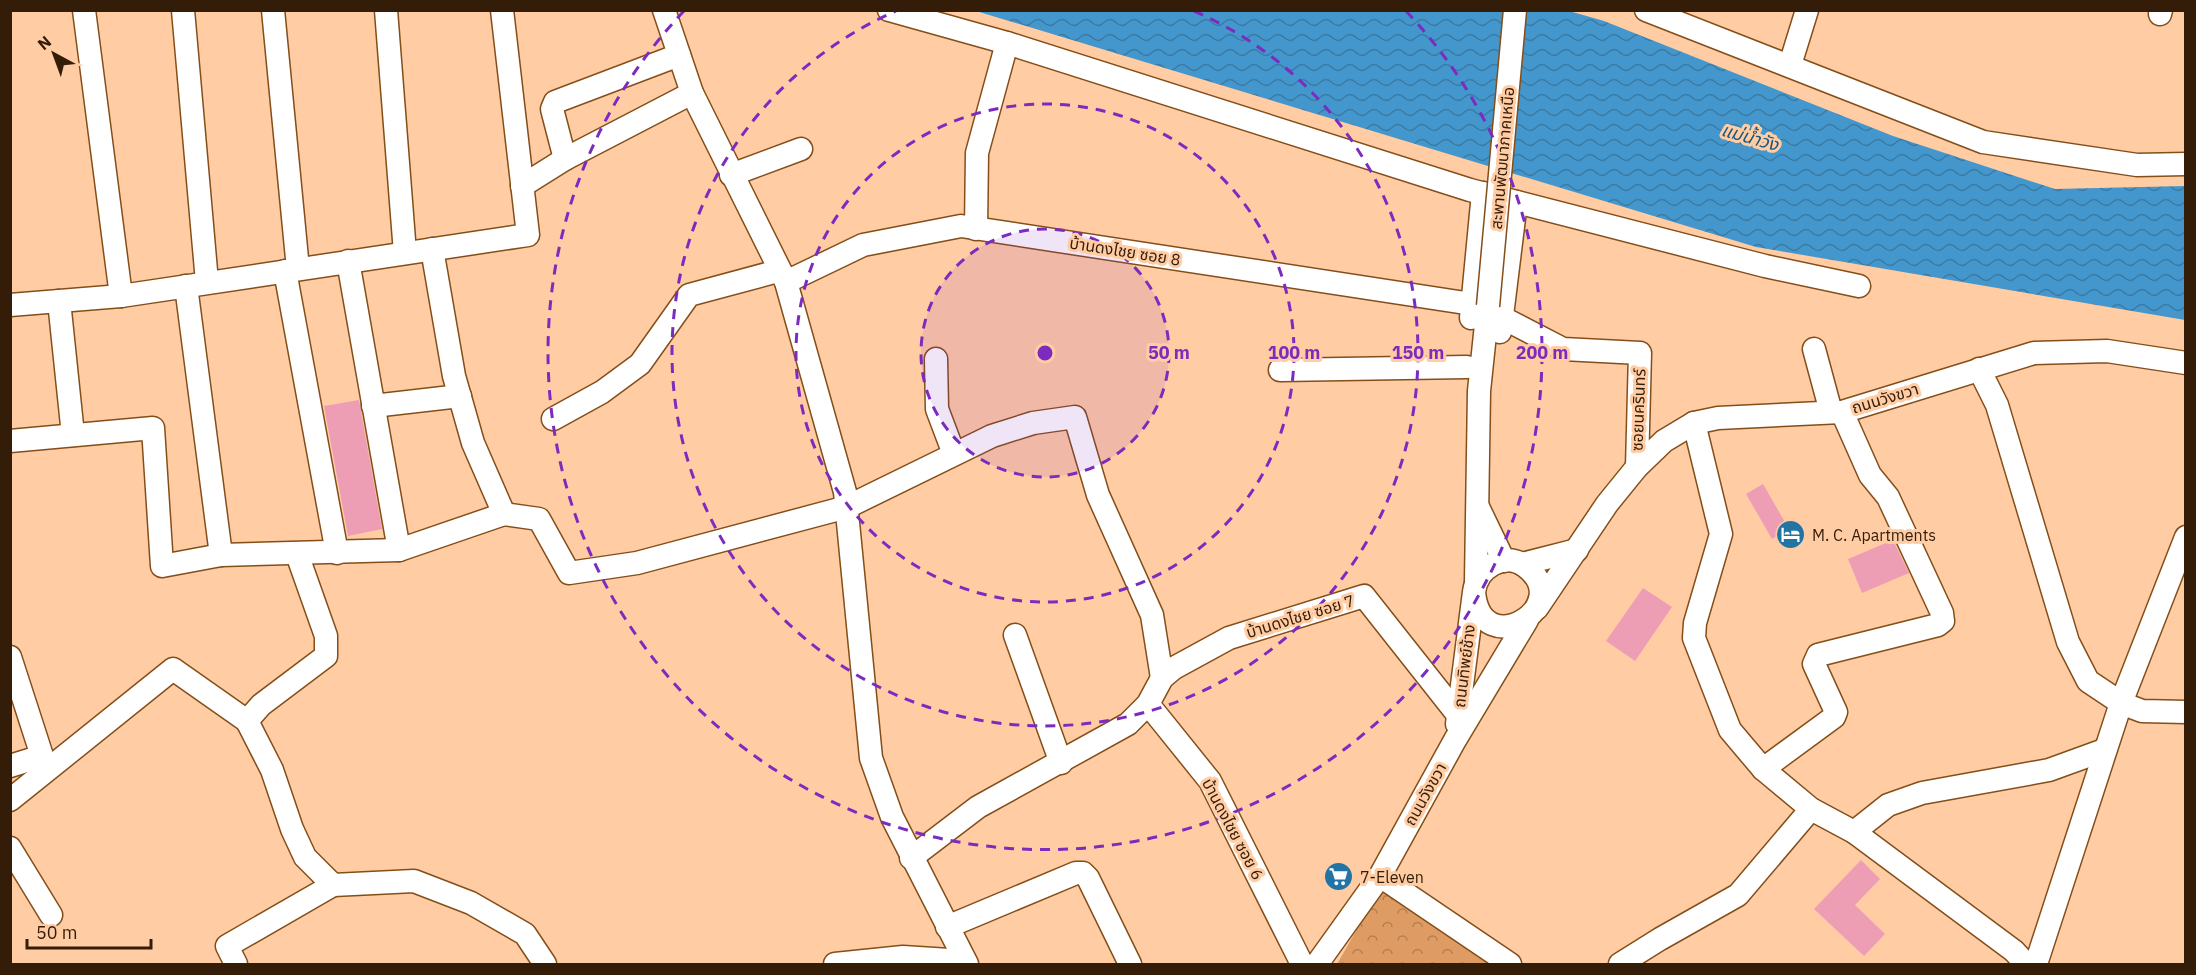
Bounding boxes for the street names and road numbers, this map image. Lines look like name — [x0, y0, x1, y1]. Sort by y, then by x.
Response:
street label: สะพานพัฒนาภาคเหนือ — [1486, 86, 1518, 230]
street label: บ้านดงไชย ซอย 8 — [1068, 232, 1182, 270]
street label: ซอยนครินทร์ — [1627, 368, 1649, 452]
street label: ถนนวังขวา — [1849, 378, 1921, 418]
street label: บ้านดงไชย ซอย 7 — [1243, 590, 1357, 642]
street label: ถนนทิพย์ช้าง — [1449, 623, 1479, 709]
street label: ถนนวังขวา — [1400, 759, 1450, 829]
street label: บ้านดงไชย ซอย 6 — [1198, 775, 1268, 883]

